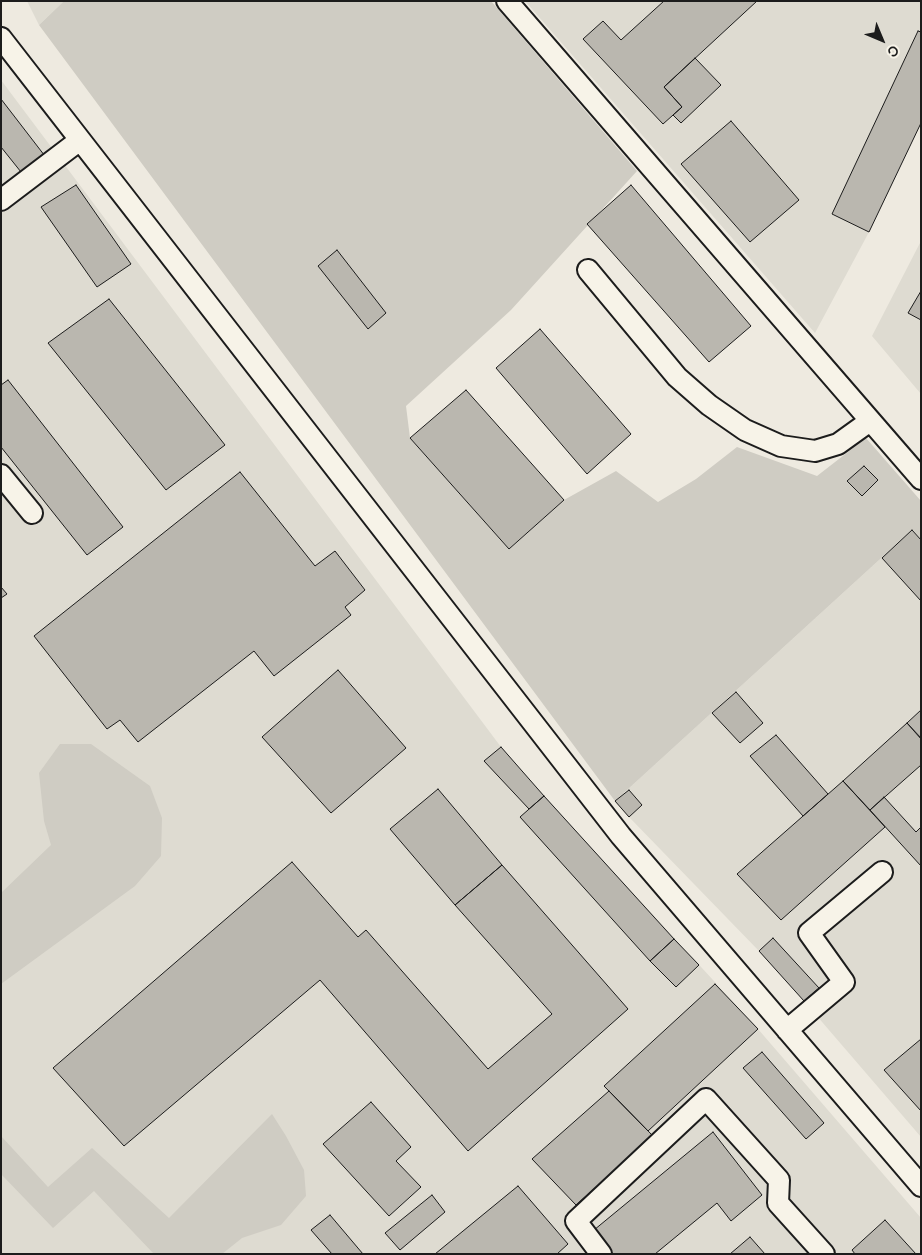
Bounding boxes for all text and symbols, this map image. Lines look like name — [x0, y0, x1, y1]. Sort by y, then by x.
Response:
north arrow — [857, 15, 907, 65]
text: С — [884, 42, 902, 60]

